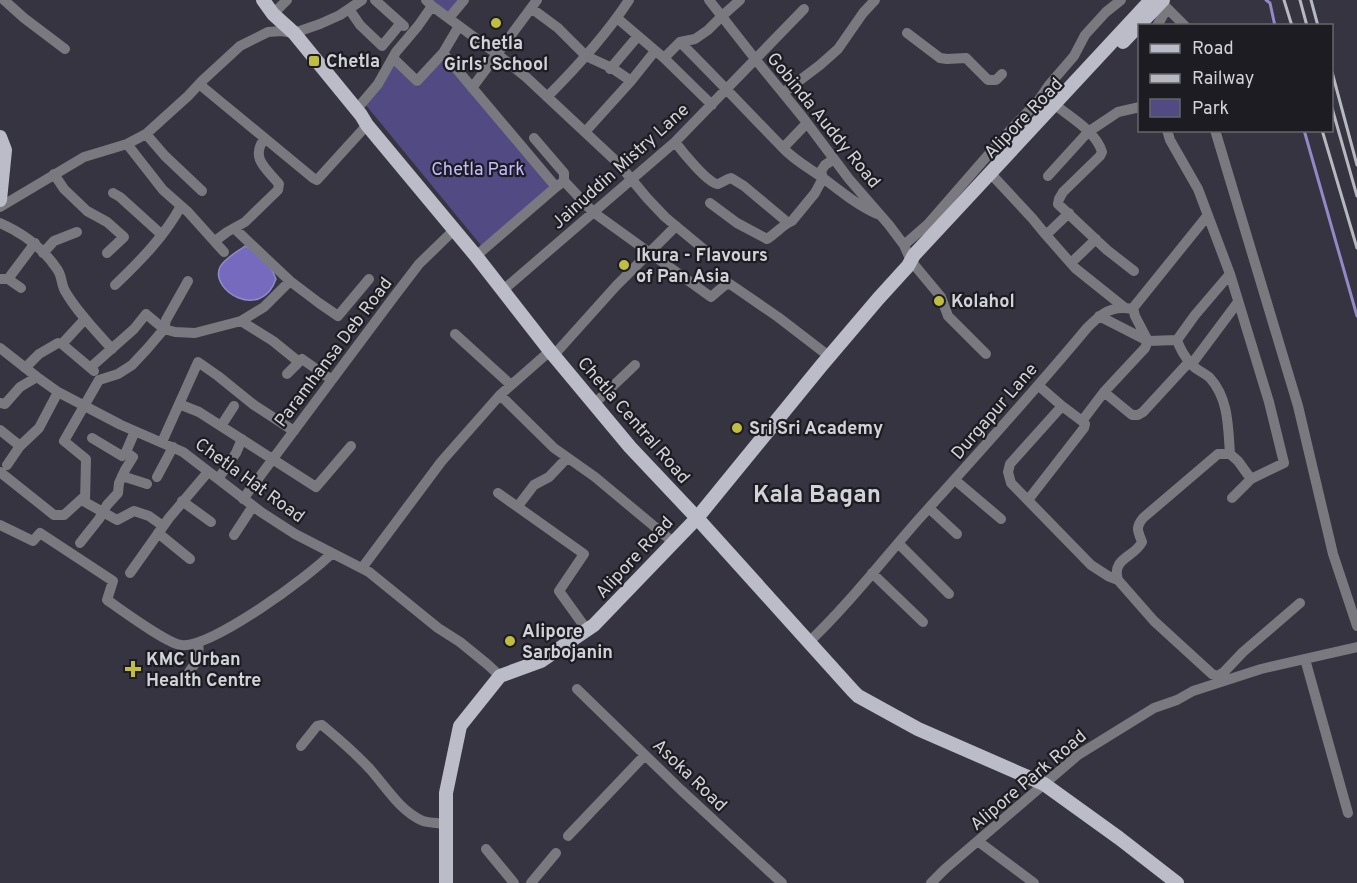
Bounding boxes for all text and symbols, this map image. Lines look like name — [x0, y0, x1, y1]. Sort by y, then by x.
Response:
marker: Chetla Girls' School — [489, 16, 503, 30]
legend — [1138, 24, 1333, 132]
place label: Chetla Girls' School — [444, 33, 548, 77]
text: Road — [1192, 38, 1234, 61]
street label: Gobinda Auddy Road — [761, 48, 885, 194]
place label: Chetla — [326, 51, 380, 74]
marker: Chetla — [307, 54, 321, 68]
text: Railway — [1192, 68, 1254, 91]
street label: Alipore Road — [980, 74, 1068, 164]
text: Park — [1192, 98, 1229, 121]
street label: Jainuddin Mistry Lane — [547, 99, 695, 235]
park label: Chetla Park — [431, 159, 525, 182]
place label: Ikura - Flavours of Pan Asia — [636, 245, 768, 289]
marker: Ikura - Flavours of Pan Asia — [617, 258, 631, 272]
street label: Paramhansa Deb Road — [270, 273, 398, 433]
place label: Kolahol — [951, 291, 1015, 314]
marker: Kolahol — [932, 294, 946, 308]
street label: Chetla Central Road — [571, 353, 694, 489]
street label: Durgapur Lane — [947, 359, 1043, 465]
place label: Sri Sri Academy — [749, 418, 883, 441]
marker: Sri Sri Academy — [730, 421, 744, 435]
street label: Chetla Hat Road — [190, 434, 309, 529]
district label: Kala Bagan — [753, 481, 881, 511]
street label: Alipore Road — [591, 512, 679, 604]
place label: Alipore Sarbojanin — [522, 621, 613, 665]
marker: Alipore Sarbojanin — [503, 634, 517, 648]
place label: KMC Urban Health Centre — [146, 649, 261, 693]
marker: KMC Urban Health Centre — [124, 660, 142, 678]
street label: Alipore Park Road — [966, 726, 1092, 837]
street label: Asoka Road — [647, 735, 731, 817]

